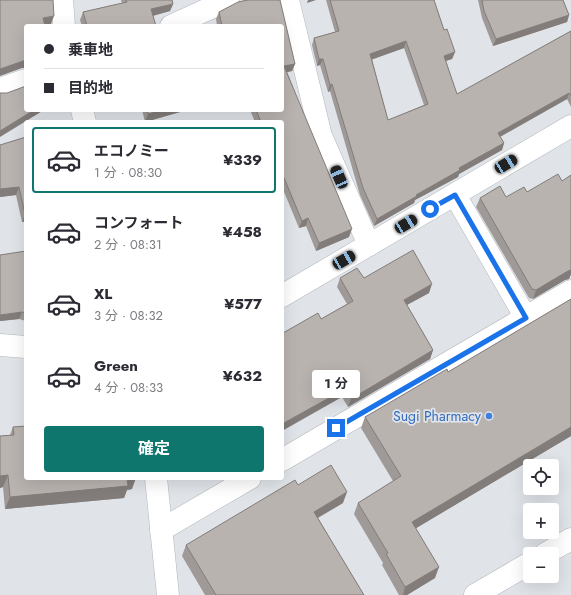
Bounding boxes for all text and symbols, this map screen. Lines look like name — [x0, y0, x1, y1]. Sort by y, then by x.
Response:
text: 乗車地 — [68, 39, 113, 61]
text: 目的地 — [68, 77, 113, 99]
text: エコノミー — [94, 140, 169, 162]
icon: car — [46, 142, 82, 178]
text: ¥339 — [223, 149, 262, 171]
car — [493, 153, 519, 175]
text: 1 分 · 08:30 — [94, 163, 162, 182]
car — [329, 164, 349, 190]
route start — [421, 200, 439, 218]
text: コンフォート — [94, 212, 184, 234]
car — [393, 213, 419, 235]
icon: car — [46, 214, 82, 250]
text: ¥458 — [222, 221, 262, 243]
text: 2 分 · 08:31 — [94, 235, 162, 254]
car — [331, 249, 357, 271]
text: XL — [94, 283, 112, 305]
icon: car — [46, 286, 82, 322]
text: ¥577 — [224, 293, 262, 315]
text: 3 分 · 08:32 — [94, 306, 163, 325]
text: Green — [94, 355, 138, 377]
icon: car — [46, 358, 82, 394]
text: ¥632 — [223, 365, 262, 387]
callout: 1 分 — [312, 370, 360, 398]
text: 1 分 — [324, 374, 348, 393]
text: 4 分 · 08:33 — [94, 378, 163, 397]
place label: Sugi Pharmacy — [393, 406, 482, 426]
marker: Sugi Pharmacy — [484, 411, 494, 421]
route end — [327, 419, 345, 437]
button: 確定 — [44, 426, 264, 472]
map controls — [523, 459, 559, 583]
button: locate — [523, 459, 559, 495]
button: + — [523, 503, 559, 539]
button: − — [523, 547, 559, 583]

